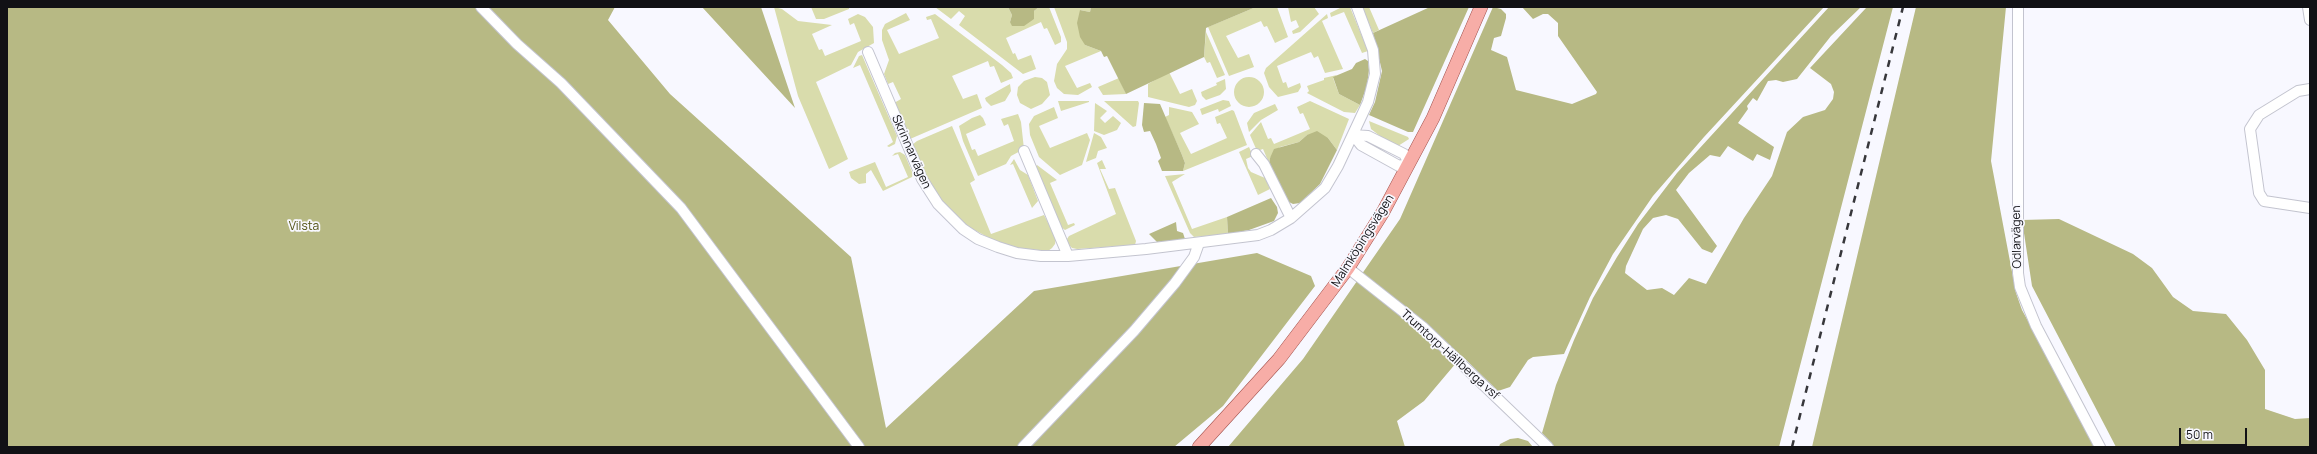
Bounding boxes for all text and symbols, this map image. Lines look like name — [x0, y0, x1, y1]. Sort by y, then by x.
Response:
street label: Skrinnarvägen — [888, 113, 934, 191]
street label: Malmköpingsvägen — [1329, 192, 1397, 290]
street label: Odlarvägen — [2009, 205, 2025, 269]
park label: Vilsta — [289, 220, 319, 234]
street label: Trumtorp-Hällberga vsf — [1398, 307, 1502, 403]
scale bar — [2181, 420, 2249, 446]
text: 50 m — [2186, 426, 2213, 443]

